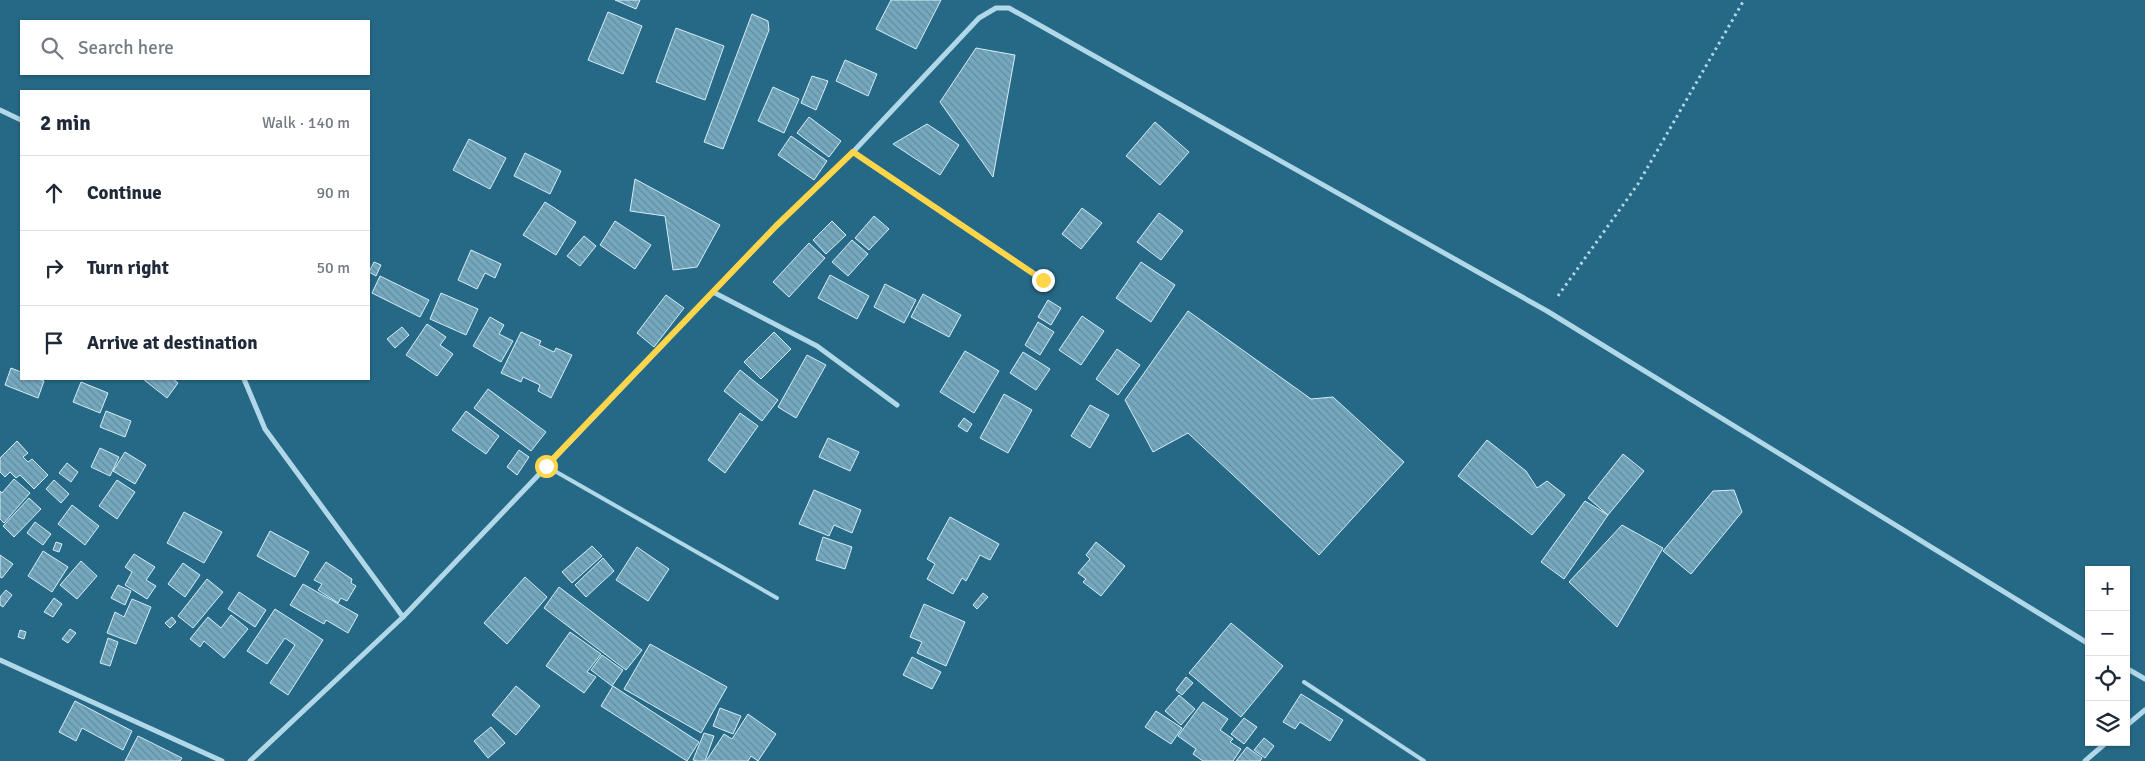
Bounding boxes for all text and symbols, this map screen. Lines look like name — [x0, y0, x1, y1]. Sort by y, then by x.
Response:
search box — [20, 20, 370, 75]
icon: search — [38, 34, 66, 62]
text: Search here — [78, 36, 174, 60]
text: 2 min — [40, 110, 91, 136]
text: Walk · 140 m — [262, 113, 350, 133]
icon: ahead — [40, 179, 68, 207]
text: Continue — [87, 181, 162, 205]
text: 90 m — [316, 183, 350, 203]
icon: right — [40, 254, 68, 282]
text: Turn right — [87, 256, 169, 280]
text: 50 m — [316, 258, 350, 278]
route end — [1032, 269, 1055, 292]
icon: arrive — [40, 329, 68, 357]
text: Arrive at destination — [87, 331, 258, 355]
route start — [535, 455, 558, 478]
map controls — [2085, 566, 2130, 746]
button: + — [2085, 566, 2130, 611]
button: − — [2085, 611, 2130, 656]
button: locate — [2085, 656, 2130, 701]
button: layers — [2085, 701, 2130, 746]

